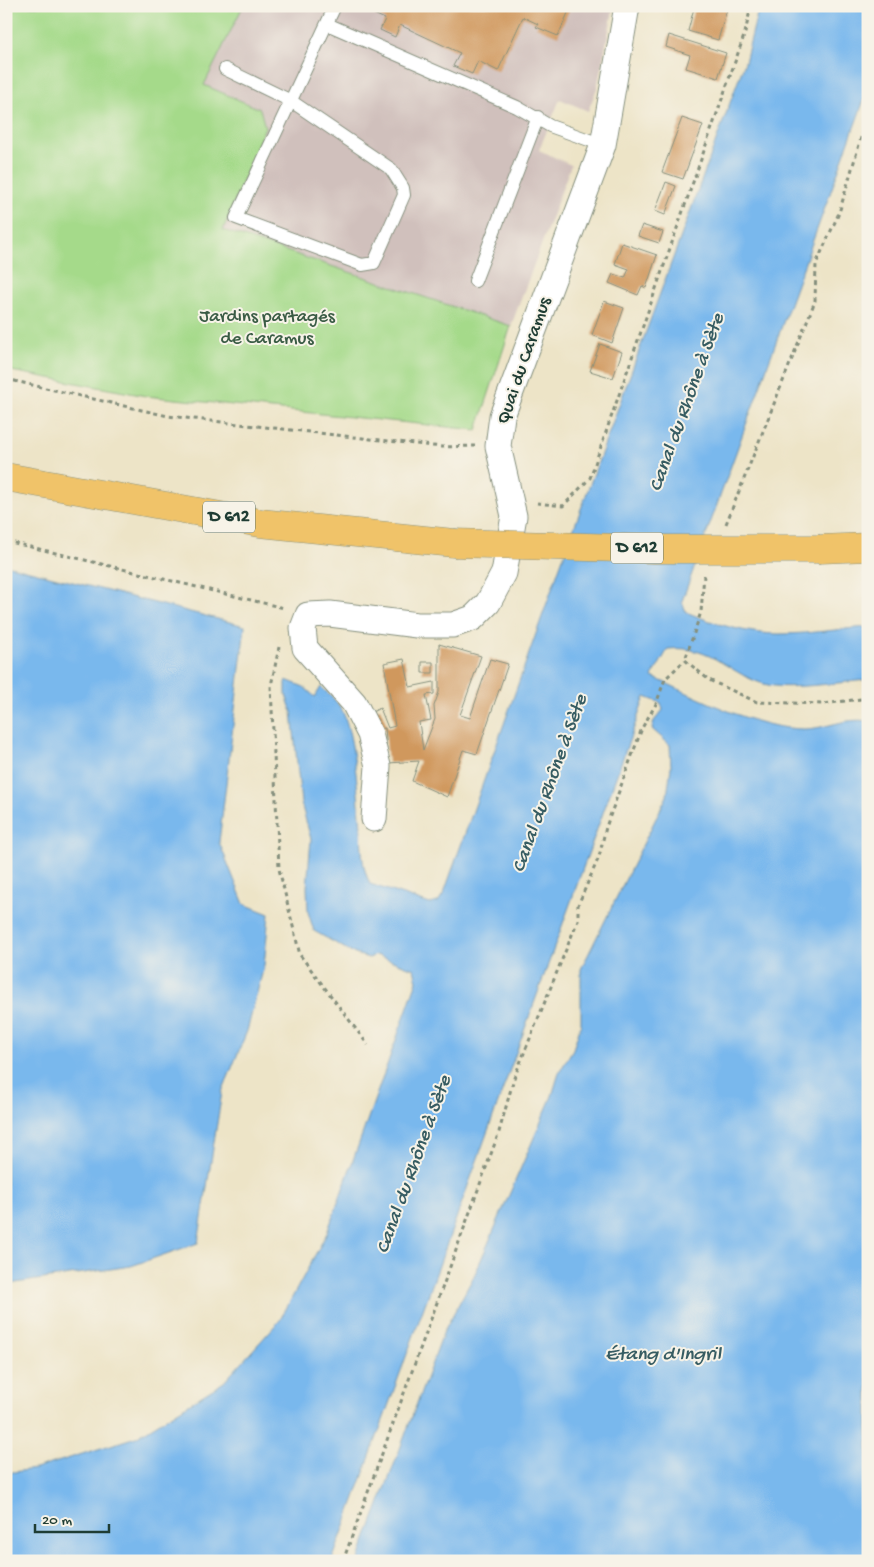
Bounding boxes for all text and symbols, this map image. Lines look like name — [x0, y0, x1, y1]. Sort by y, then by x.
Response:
street label: Quai du Caramus — [492, 293, 558, 428]
park label: Jardins partagés de Caramus — [199, 306, 336, 351]
water label: Canal du Rhône à Sète — [645, 310, 731, 495]
road number: D 612 — [203, 502, 255, 532]
road number: D 612 — [611, 532, 663, 564]
water label: Canal du Rhône à Sète — [508, 691, 594, 876]
water label: Canal du Rhône à Sète — [372, 1072, 458, 1257]
water label: Étang d'Ingril — [605, 1344, 722, 1367]
scale bar — [35, 1502, 109, 1534]
text: 20 m — [42, 1512, 72, 1530]

